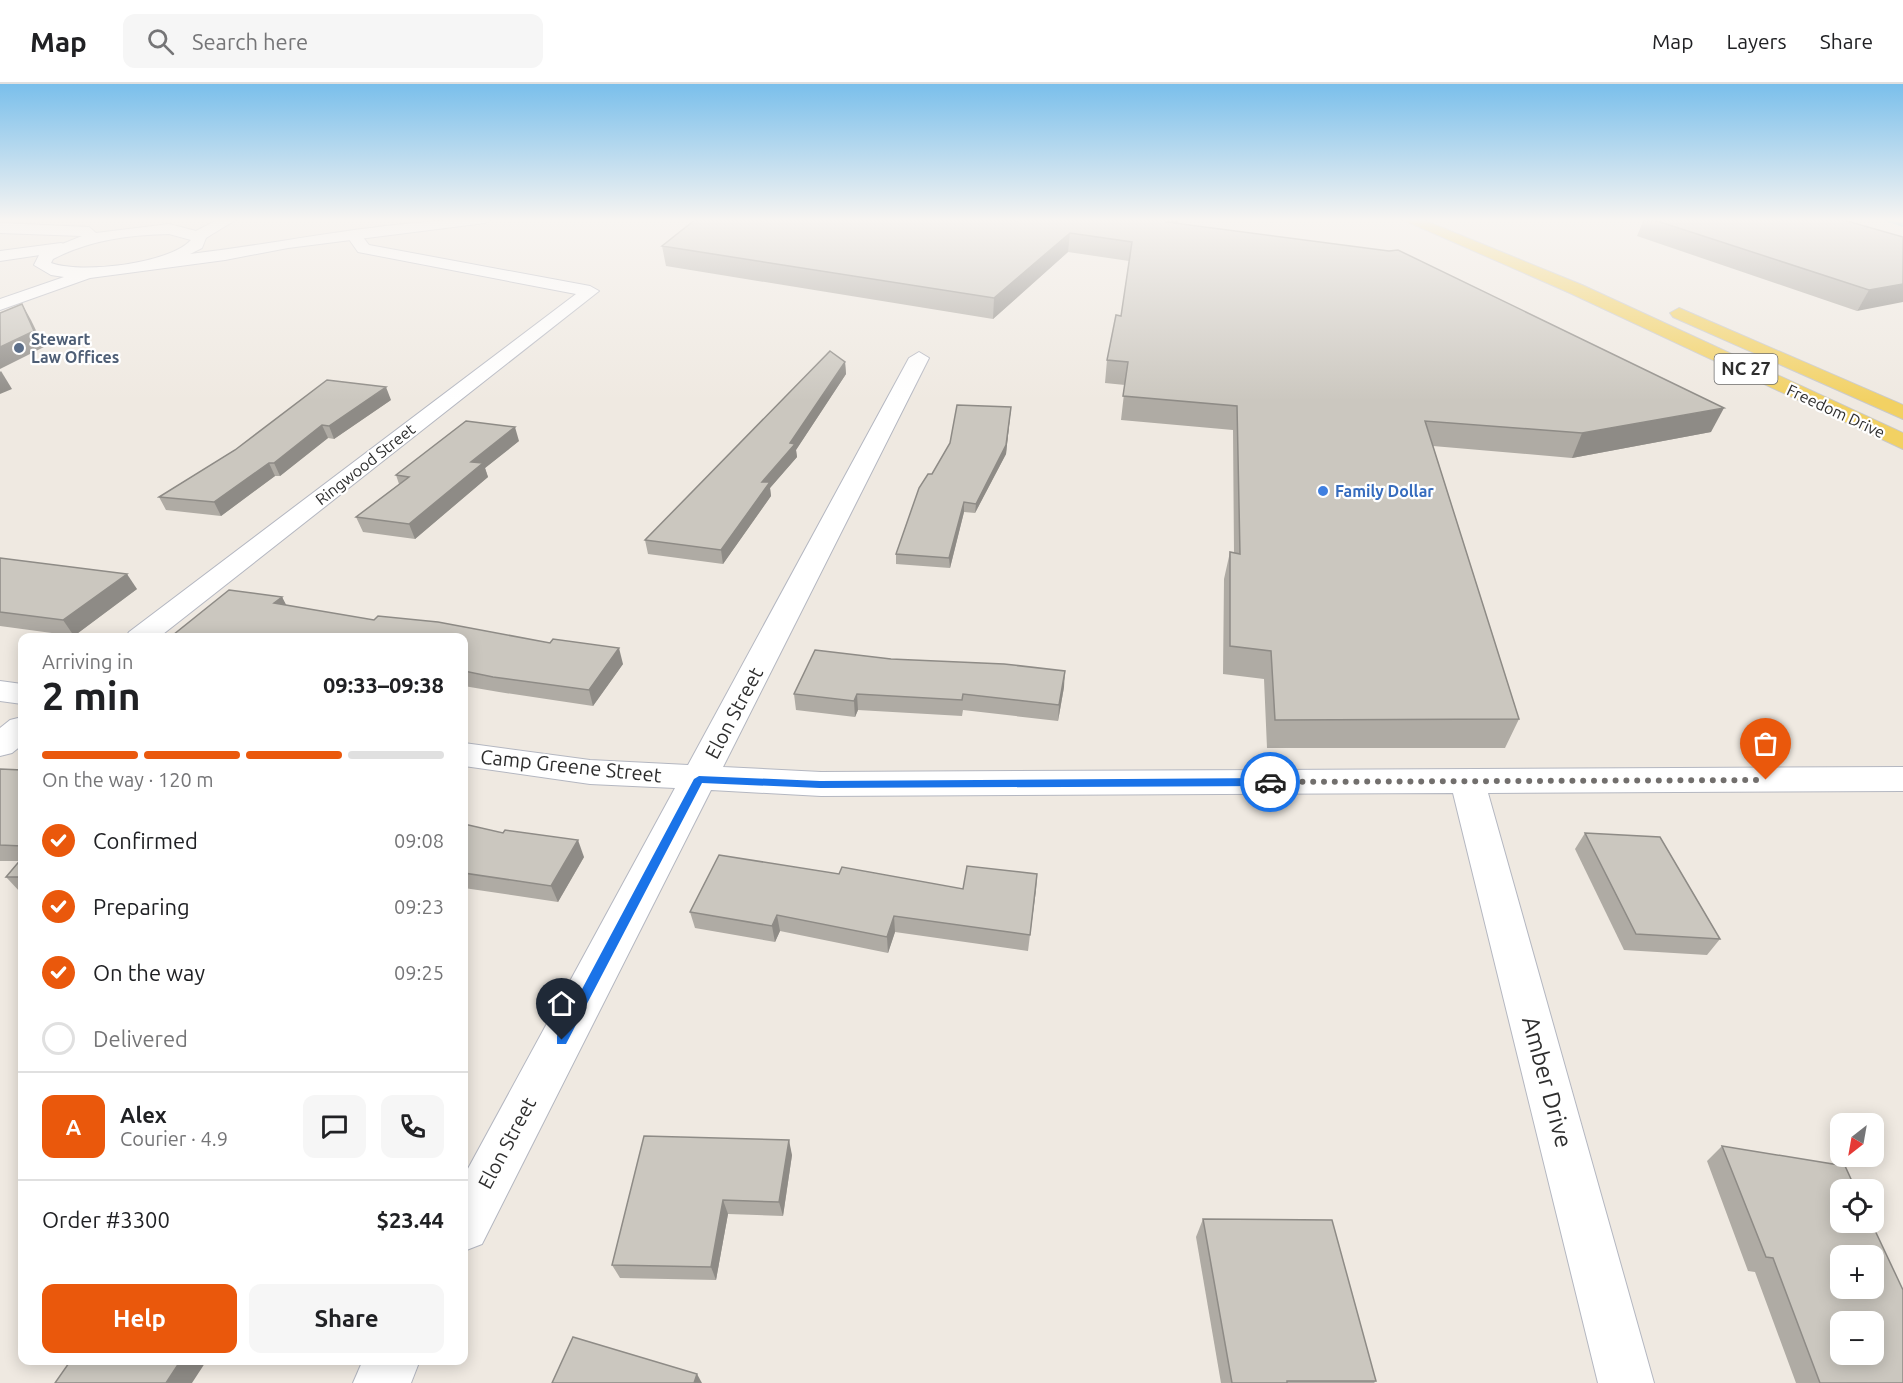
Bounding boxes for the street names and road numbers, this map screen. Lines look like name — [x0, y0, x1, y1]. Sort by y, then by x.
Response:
road number: NC 27 — [1714, 354, 1778, 384]
street label: Freedom Drive — [1784, 380, 1888, 442]
street label: Ringwood Street — [312, 419, 419, 508]
street label: Elon Street — [700, 663, 767, 762]
street label: Camp Greene Street — [479, 745, 663, 786]
street label: Amber Drive — [1517, 1013, 1578, 1151]
street label: Elon Street — [473, 1093, 540, 1192]

